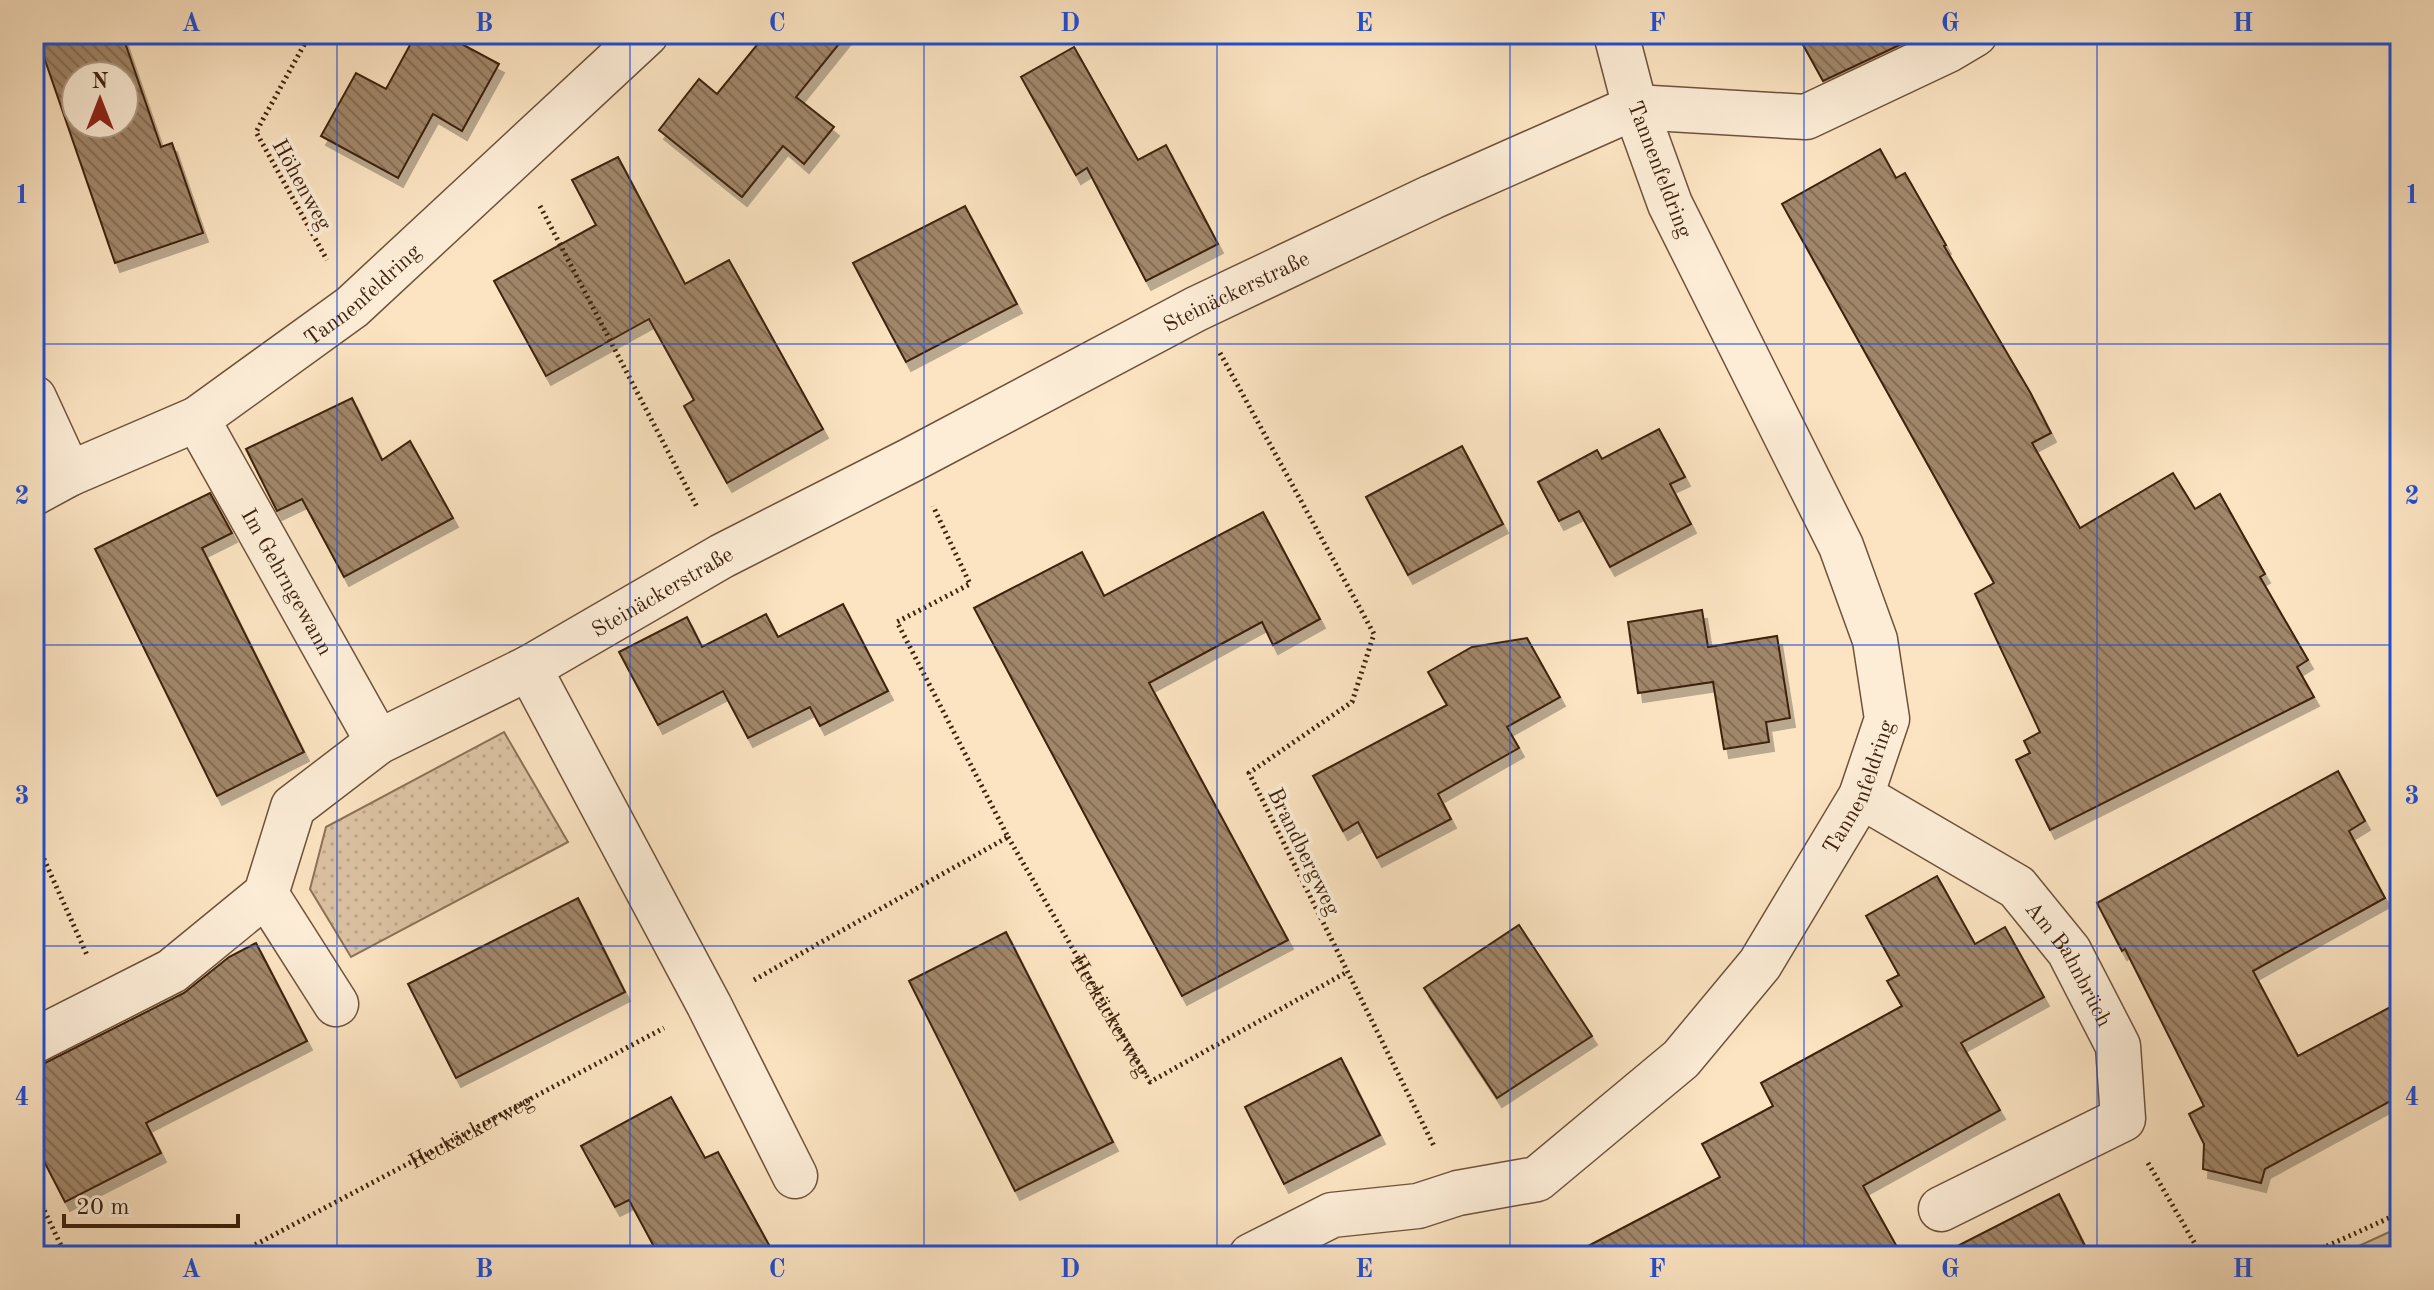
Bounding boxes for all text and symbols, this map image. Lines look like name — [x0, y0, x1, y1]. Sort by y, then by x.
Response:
text: A — [181, 11, 201, 37]
text: B — [475, 11, 493, 37]
text: C — [768, 11, 786, 37]
text: D — [1060, 11, 1080, 37]
text: E — [1355, 11, 1373, 37]
text: F — [1648, 11, 1666, 37]
text: G — [1941, 11, 1959, 37]
text: H — [2232, 11, 2254, 37]
north arrow — [60, 60, 140, 140]
text: N — [92, 71, 109, 93]
street label: Tannenfeldring — [1623, 98, 1695, 241]
street label: Höhenweg — [267, 136, 335, 234]
text: 1 — [14, 183, 30, 209]
text: 1 — [2404, 183, 2420, 209]
street label: Tannenfeldring — [301, 240, 425, 351]
street label: Steinäckerstraße — [1160, 248, 1313, 337]
text: 2 — [14, 484, 30, 510]
text: 2 — [2404, 484, 2420, 510]
street label: Im Gehrngewann — [236, 505, 336, 659]
street label: Steinäckerstraße — [588, 543, 737, 642]
street label: Tannenfeldring — [1820, 717, 1899, 858]
text: 3 — [14, 784, 30, 810]
text: 3 — [2404, 784, 2420, 810]
street label: Brandbergweg — [1263, 785, 1344, 919]
street label: Am Bahnbrüch — [2020, 898, 2115, 1031]
street label: Heckäckerweg — [1066, 951, 1154, 1081]
text: 4 — [14, 1085, 30, 1111]
text: 4 — [2404, 1085, 2420, 1111]
street label: Heckäckerweg — [406, 1090, 538, 1174]
scale bar — [64, 1178, 238, 1228]
text: 20 m — [76, 1196, 130, 1220]
text: A — [181, 1257, 201, 1283]
text: B — [475, 1257, 493, 1283]
text: C — [768, 1257, 786, 1283]
text: D — [1060, 1257, 1080, 1283]
text: E — [1355, 1257, 1373, 1283]
text: F — [1648, 1257, 1666, 1283]
text: G — [1941, 1257, 1959, 1283]
text: H — [2232, 1257, 2254, 1283]

